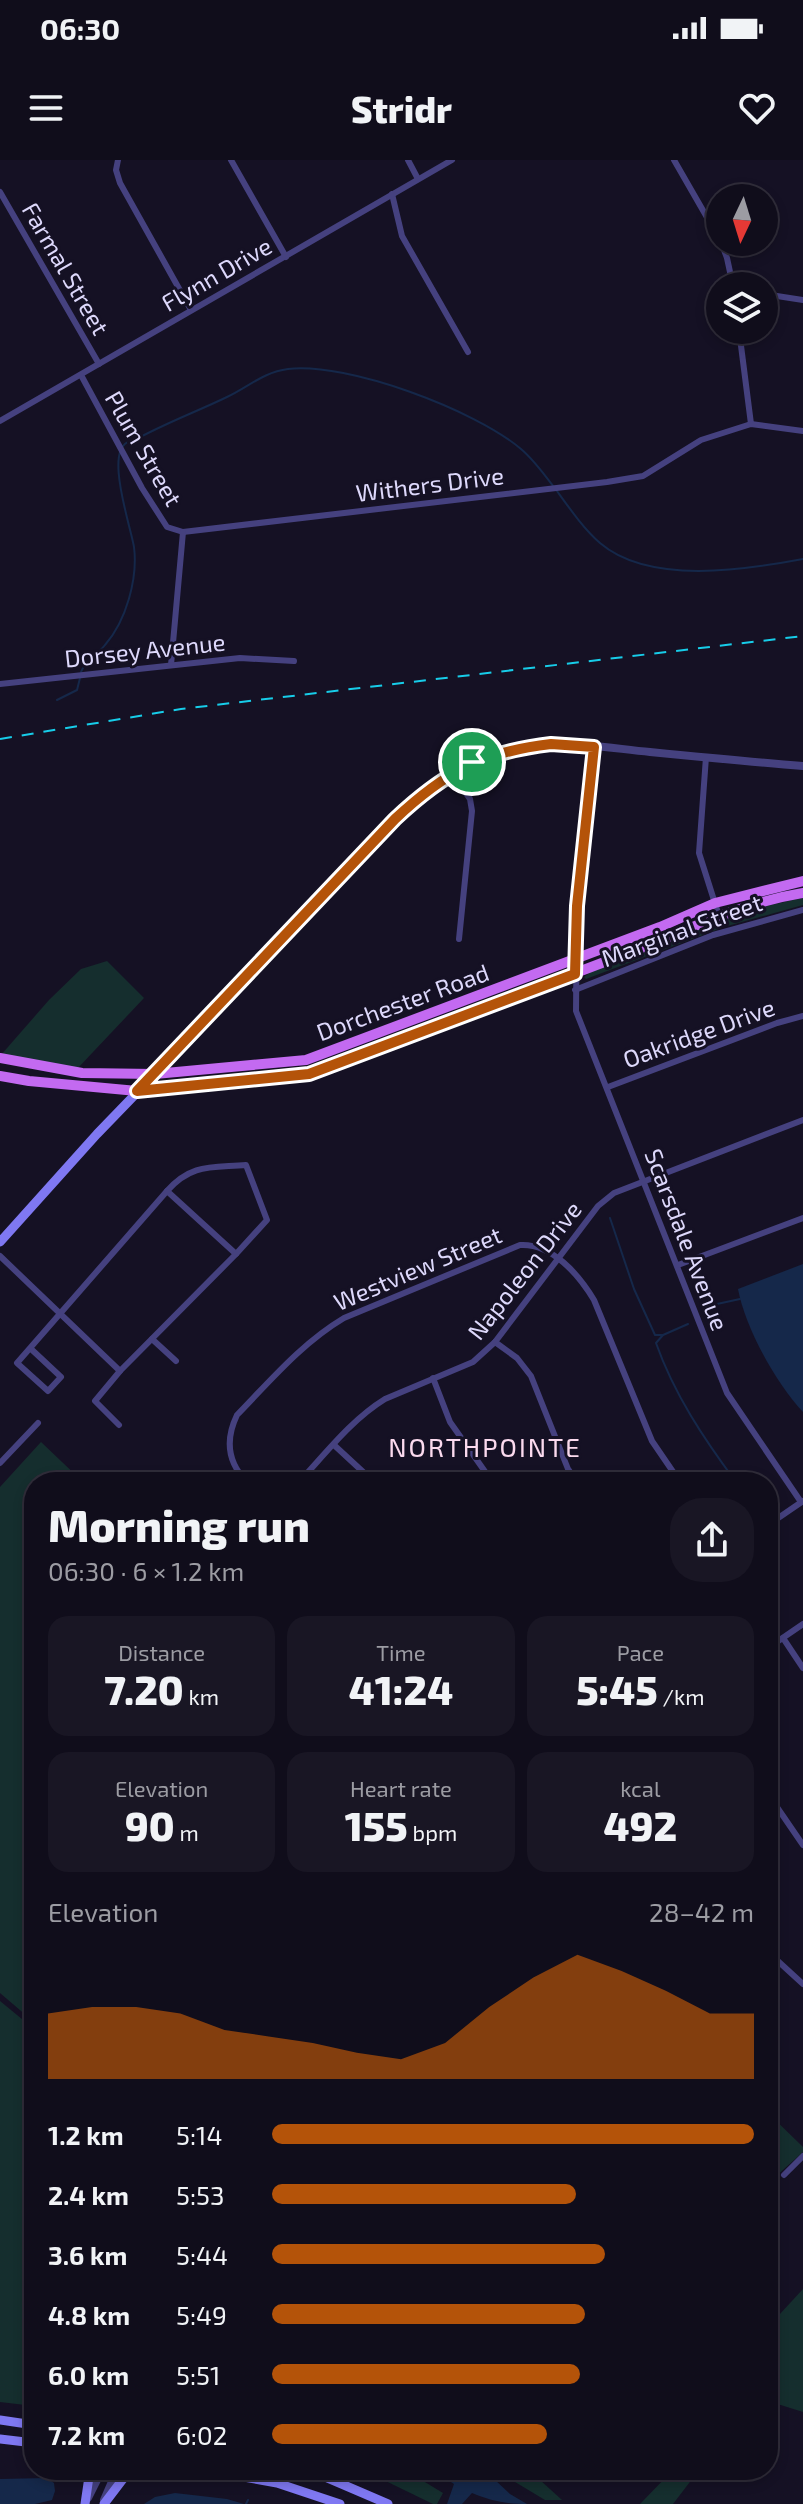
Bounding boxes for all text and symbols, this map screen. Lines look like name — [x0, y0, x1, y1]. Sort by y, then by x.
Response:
text: 06:30 — [40, 10, 120, 46]
icon: menu — [24, 86, 68, 130]
icon: heart — [735, 86, 779, 130]
text: Stridr — [351, 87, 452, 130]
north arrow — [706, 184, 778, 256]
map controls — [706, 184, 778, 344]
street label: Farmal Street — [17, 197, 116, 340]
street label: Flynn Drive — [156, 231, 277, 317]
button: layers — [706, 272, 778, 344]
street label: Plum Street — [100, 386, 189, 511]
street label: Withers Drive — [354, 460, 505, 507]
street label: Dorsey Avenue — [63, 627, 227, 672]
pin — [438, 728, 506, 796]
icon: arrive — [450, 740, 494, 784]
street label: Marginal Street — [597, 887, 766, 972]
street label: Dorchester Road — [312, 957, 493, 1046]
street label: Oakridge Drive — [619, 992, 778, 1073]
street label: Scarsdale Avenue — [639, 1144, 735, 1334]
street label: Napoleon Drive — [461, 1195, 587, 1345]
street label: Westview Street — [329, 1219, 506, 1316]
district label: NORTHPOINTE — [388, 1431, 582, 1462]
text: Morning run — [48, 1498, 310, 1551]
button: share — [670, 1498, 754, 1582]
text: 06:30 · 6 × 1.2 km — [48, 1555, 244, 1586]
text: Distance — [118, 1639, 205, 1665]
text: Time — [376, 1639, 426, 1665]
text: Pace — [617, 1639, 664, 1665]
text: 7.20 — [104, 1665, 184, 1713]
text: 41:24 — [349, 1665, 453, 1713]
text: 5:45 — [576, 1665, 658, 1713]
text: km — [184, 1683, 219, 1709]
text: /km — [658, 1683, 704, 1709]
text: Elevation — [115, 1775, 208, 1801]
text: Heart rate — [350, 1775, 452, 1801]
text: kcal — [620, 1775, 660, 1801]
text: 90 — [125, 1801, 174, 1849]
text: 155 — [345, 1801, 408, 1849]
text: 492 — [604, 1801, 677, 1849]
text: m — [174, 1819, 199, 1845]
text: bpm — [408, 1819, 457, 1845]
text: Elevation — [48, 1896, 158, 1927]
text: 28–42 m — [649, 1896, 754, 1927]
text: 1.2 km — [48, 2119, 124, 2150]
text: 5:14 — [176, 2119, 222, 2150]
text: 2.4 km — [48, 2179, 129, 2210]
text: 5:53 — [176, 2179, 224, 2210]
text: 3.6 km — [48, 2239, 127, 2270]
text: 5:44 — [176, 2239, 228, 2270]
text: 4.8 km — [48, 2299, 130, 2330]
text: 5:49 — [176, 2299, 227, 2330]
text: 6.0 km — [48, 2359, 129, 2390]
text: 5:51 — [176, 2359, 220, 2390]
text: 7.2 km — [48, 2419, 125, 2450]
text: 6:02 — [176, 2419, 227, 2450]

